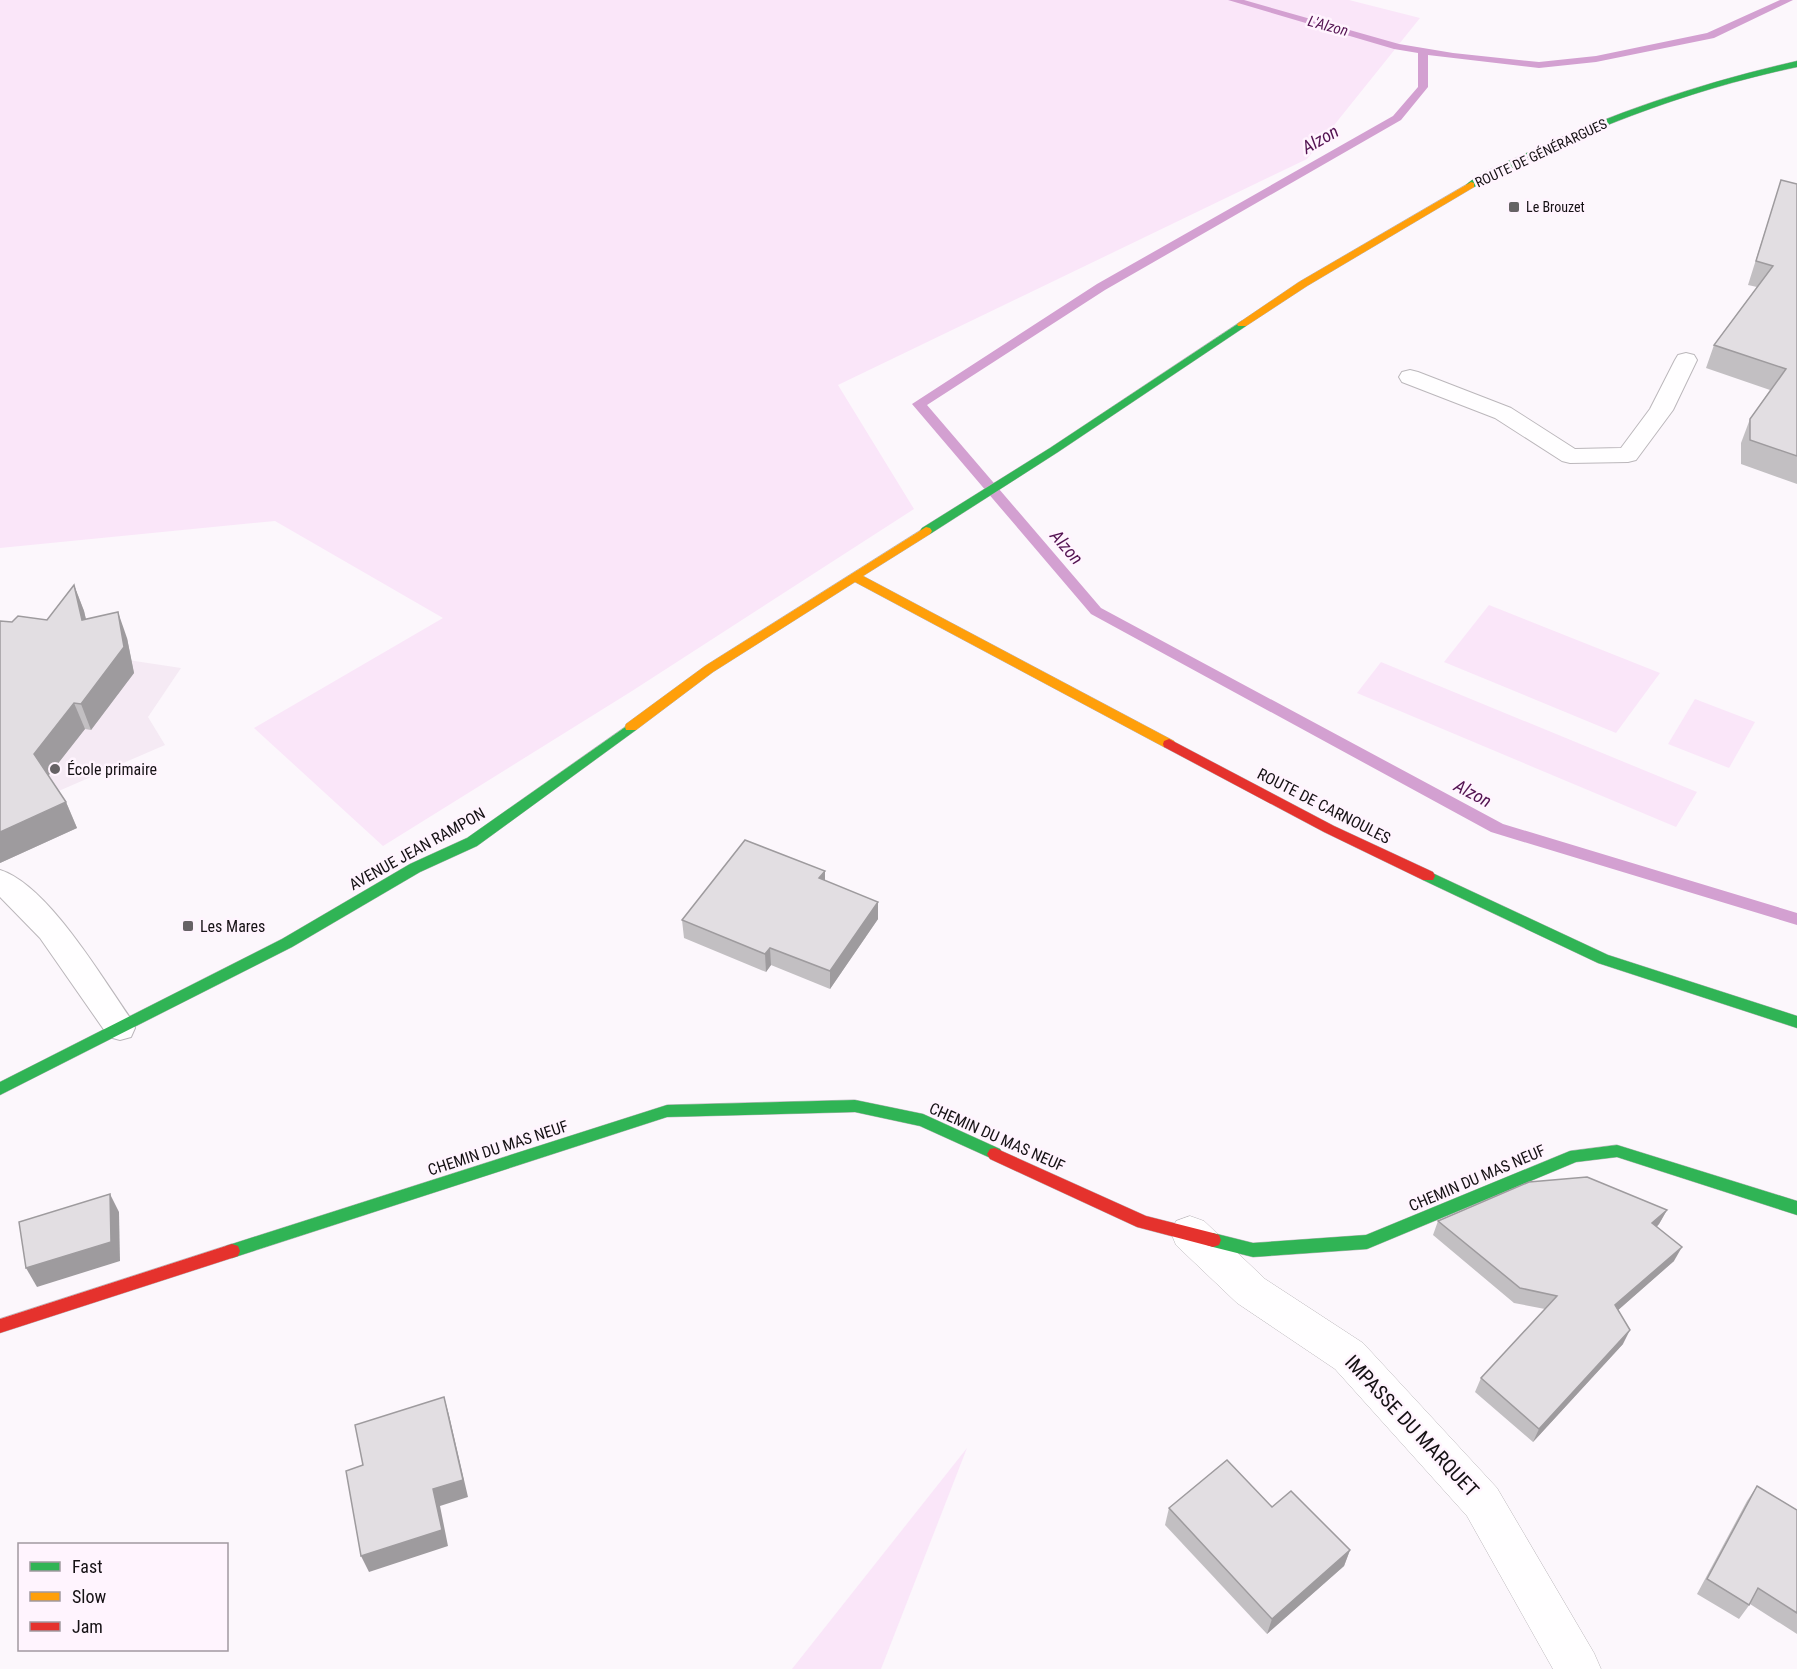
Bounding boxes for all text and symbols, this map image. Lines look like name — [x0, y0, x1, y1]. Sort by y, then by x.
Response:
water label: L'Alzon — [1306, 12, 1350, 40]
street label: ROUTE DE GÉNÉRARGUES — [1472, 115, 1609, 191]
water label: Alzon — [1297, 120, 1342, 158]
place label: Le Brouzet — [1526, 199, 1585, 215]
marker: Le Brouzet — [1507, 200, 1521, 214]
water label: Alzon — [1046, 525, 1088, 569]
place label: École primaire — [67, 760, 157, 779]
marker: École primaire — [48, 762, 62, 776]
street label: ROUTE DE CARNOULES — [1254, 764, 1394, 848]
water label: Alzon — [1450, 774, 1495, 811]
street label: AVENUE JEAN RAMPON — [346, 804, 488, 894]
place label: Les Mares — [200, 917, 265, 936]
marker: Les Mares — [181, 919, 195, 933]
street label: CHEMIN DU MAS NEUF — [926, 1099, 1068, 1176]
street label: CHEMIN DU MAS NEUF — [425, 1116, 571, 1180]
street label: CHEMIN DU MAS NEUF — [1406, 1141, 1548, 1215]
street label: IMPASSE DU MARQUET — [1340, 1350, 1484, 1502]
legend — [18, 1543, 228, 1651]
text: Fast — [72, 1556, 103, 1577]
text: Slow — [72, 1586, 107, 1607]
text: Jam — [72, 1616, 103, 1637]

